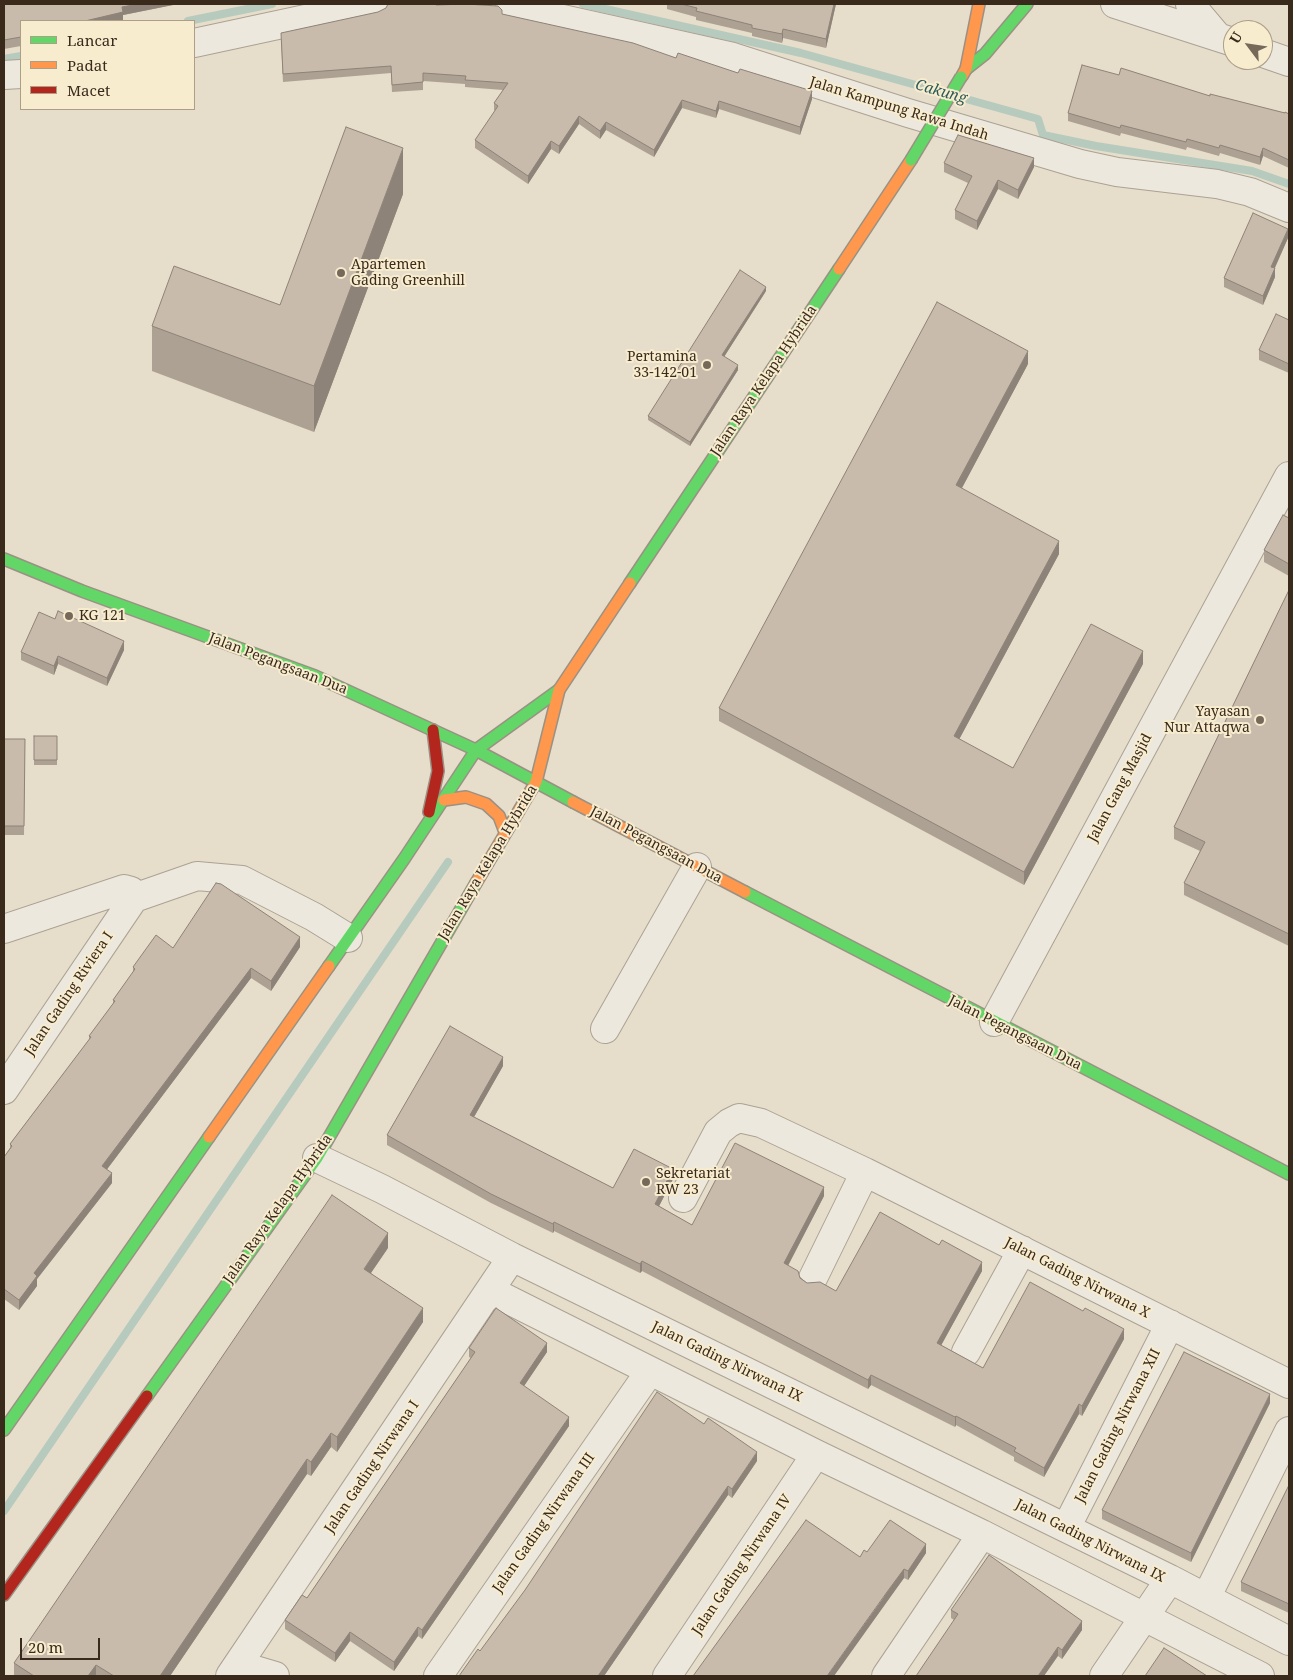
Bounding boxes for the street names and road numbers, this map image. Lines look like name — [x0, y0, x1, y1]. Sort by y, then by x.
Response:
street label: Jalan Kampung Rawa Indah — [807, 74, 991, 144]
street label: Jalan Raya Kelapa Hybrida — [707, 302, 821, 460]
street label: Jalan Pegangsaan Dua — [206, 630, 350, 698]
street label: Jalan Gang Masjid — [1084, 731, 1156, 845]
street label: Jalan Raya Kelapa Hybrida — [435, 782, 541, 944]
street label: Jalan Pegangsaan Dua — [587, 803, 725, 887]
street label: Jalan Gading Riviera I — [21, 929, 117, 1059]
street label: Jalan Pegangsaan Dua — [946, 992, 1084, 1074]
street label: Jalan Raya Kelapa Hybrida — [220, 1131, 336, 1287]
street label: Jalan Gading Nirwana X — [1002, 1234, 1152, 1322]
street label: Jalan Gading Nirwana IX — [649, 1318, 805, 1406]
street label: Jalan Gading Nirwana XII — [1072, 1346, 1164, 1506]
street label: Jalan Gading Nirwana I — [321, 1398, 423, 1536]
street label: Jalan Gading Nirwana III — [489, 1450, 599, 1596]
street label: Jalan Gading Nirwana IV — [689, 1492, 795, 1638]
street label: Jalan Gading Nirwana IX — [1012, 1496, 1168, 1586]

